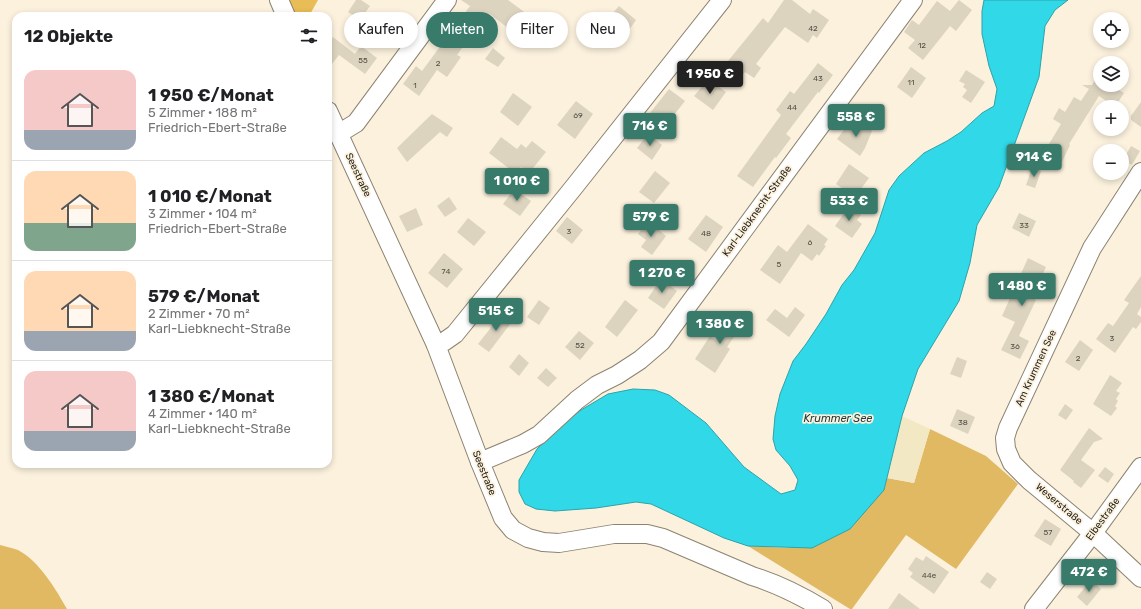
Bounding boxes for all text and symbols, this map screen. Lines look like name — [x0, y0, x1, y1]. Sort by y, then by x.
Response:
chip: Kaufen — [344, 12, 418, 48]
chip: Mieten — [426, 12, 498, 48]
chip: Filter — [506, 12, 568, 48]
chip: Neu — [576, 12, 630, 48]
map controls — [1093, 12, 1129, 180]
button: locate — [1093, 12, 1129, 48]
house number: 42 — [808, 24, 818, 33]
icon: filters — [298, 25, 320, 47]
text: 12 Objekte — [24, 26, 113, 46]
house number: 12 — [918, 41, 926, 50]
house number: 55 — [358, 56, 368, 65]
button: layers — [1093, 56, 1129, 92]
house number: 2 — [436, 59, 441, 68]
pin: 1 950 € — [673, 61, 747, 95]
text: 1 950 € — [686, 66, 734, 81]
house number: 43 — [813, 74, 823, 83]
house number: 11 — [908, 78, 914, 87]
house number: 1 — [413, 81, 417, 90]
text: 1 950 €/Monat — [148, 85, 274, 105]
icon: home — [56, 86, 104, 134]
button: + — [1093, 100, 1129, 136]
house number: 44 — [787, 103, 797, 112]
pin: 558 € — [828, 104, 884, 138]
text: 5 Zimmer · 188 m² — [148, 105, 257, 120]
text: 558 € — [837, 109, 875, 124]
house number: 69 — [573, 111, 583, 120]
pin: 716 € — [622, 113, 678, 147]
text: 716 € — [632, 118, 668, 133]
text: Friedrich-Ebert-Straße — [148, 120, 287, 135]
pin: 914 € — [1006, 144, 1062, 178]
button: − — [1093, 144, 1129, 180]
text: 914 € — [1016, 149, 1052, 164]
street label: Seestraße — [343, 151, 374, 199]
street label: Karl-Liebknecht-Straße — [720, 163, 794, 259]
pin: 1 010 € — [480, 168, 554, 202]
text: 1 010 € — [494, 173, 540, 188]
text: 1 010 €/Monat — [148, 186, 272, 206]
icon: home — [56, 187, 104, 235]
pin: 533 € — [821, 188, 877, 222]
text: 533 € — [830, 193, 868, 208]
pin: 579 € — [623, 204, 679, 238]
text: 3 Zimmer · 104 m² — [148, 206, 257, 221]
text: 579 € — [632, 209, 670, 224]
text: Friedrich-Ebert-Straße — [148, 221, 287, 236]
house number: 33 — [1019, 221, 1029, 230]
house number: 3 — [567, 227, 572, 236]
house number: 48 — [701, 229, 711, 238]
house number: 6 — [808, 238, 813, 247]
pin: 1 270 € — [625, 260, 699, 294]
house number: 5 — [777, 260, 782, 269]
text: 1 270 € — [639, 265, 685, 280]
house number: 74 — [442, 267, 450, 276]
pin: 1 480 € — [985, 273, 1059, 307]
text: 1 480 € — [998, 278, 1046, 293]
text: 579 €/Monat — [148, 286, 260, 306]
icon: home — [56, 287, 104, 335]
pin: 515 € — [468, 298, 524, 332]
text: 515 € — [478, 303, 514, 318]
text: 2 Zimmer · 70 m² — [148, 306, 250, 321]
pin: 1 380 € — [683, 311, 757, 345]
text: 1 380 € — [696, 316, 744, 331]
text: Karl-Liebknecht-Straße — [148, 321, 291, 336]
street label: Am Krummen See — [1013, 327, 1059, 408]
house number: 3 — [1110, 334, 1115, 343]
house number: 52 — [575, 341, 585, 350]
house number: 36 — [1010, 342, 1020, 351]
house number: 2 — [1076, 354, 1081, 363]
text: 1 380 €/Monat — [148, 386, 274, 406]
icon: home — [56, 387, 104, 435]
text: 4 Zimmer · 140 m² — [148, 406, 257, 421]
water label: Krummer See — [804, 412, 872, 425]
house number: 38 — [958, 418, 968, 427]
text: Karl-Liebknecht-Straße — [148, 421, 291, 436]
street label: Seestraße — [470, 449, 499, 497]
street label: Weserstraße — [1033, 481, 1085, 527]
street label: Elbestraße — [1084, 495, 1123, 543]
house number: 57 — [1044, 528, 1052, 537]
pin: 472 € — [1061, 559, 1117, 593]
text: 472 € — [1070, 564, 1108, 579]
house number: 44e — [922, 571, 937, 580]

